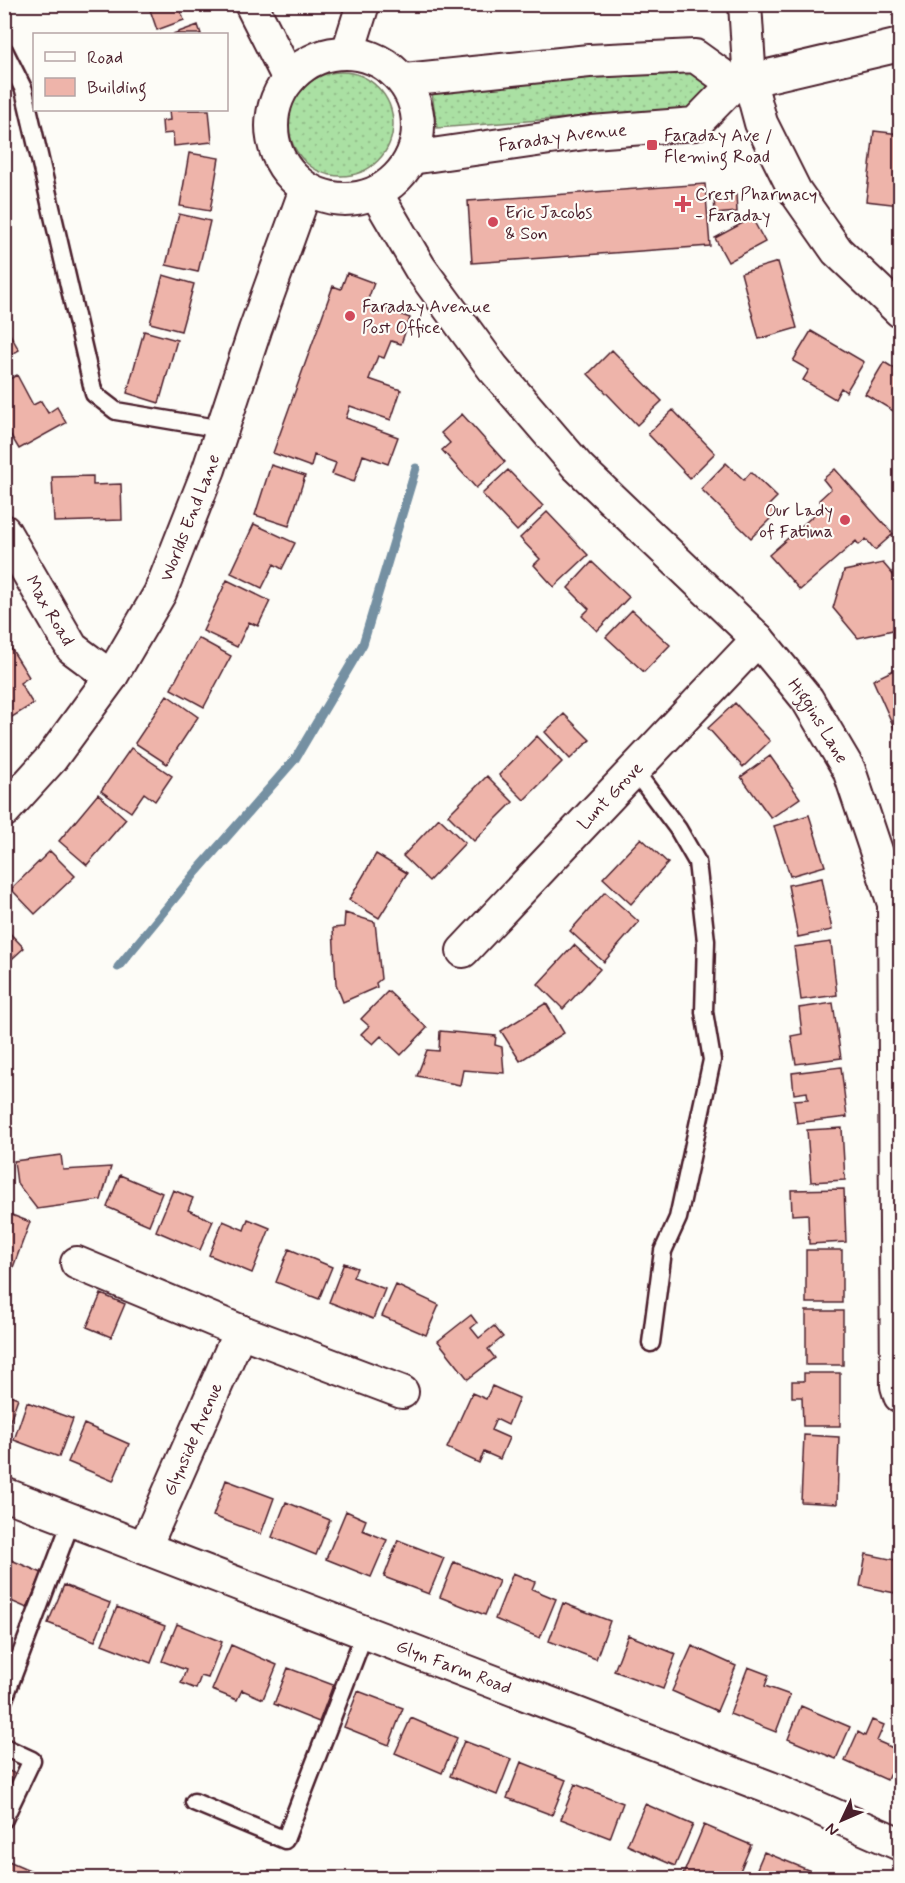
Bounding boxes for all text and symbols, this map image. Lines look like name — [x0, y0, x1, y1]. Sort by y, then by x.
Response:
legend — [33, 33, 228, 111]
text: Road — [87, 46, 123, 70]
text: Building — [87, 76, 147, 102]
street label: Faraday Avenue — [497, 118, 628, 158]
place label: Faraday Ave / Fleming Road — [664, 124, 773, 171]
marker: Faraday Ave / Fleming Road — [645, 138, 659, 152]
place label: Crest Pharmacy - Faraday — [695, 183, 817, 228]
marker: Crest Pharmacy - Faraday — [676, 197, 690, 211]
place label: Eric Jacobs & Son — [505, 201, 592, 246]
marker: Eric Jacobs & Son — [486, 215, 500, 229]
place label: Faraday Avenue Post Office — [362, 295, 491, 340]
marker: Faraday Avenue Post Office — [343, 309, 357, 323]
street label: Worlds End Lane — [155, 451, 226, 585]
place label: Our Lady of Fatima — [759, 499, 833, 544]
marker: Our Lady of Fatima — [838, 513, 852, 527]
street label: Max Road — [19, 571, 79, 651]
street label: Higgins Lane — [782, 673, 853, 768]
street label: Lunt Grove — [573, 757, 649, 835]
street label: Glynside Avenue — [158, 1379, 229, 1500]
street label: Glyn Farm Road — [392, 1634, 515, 1701]
north arrow — [812, 1790, 872, 1850]
text: N — [821, 1818, 844, 1841]

